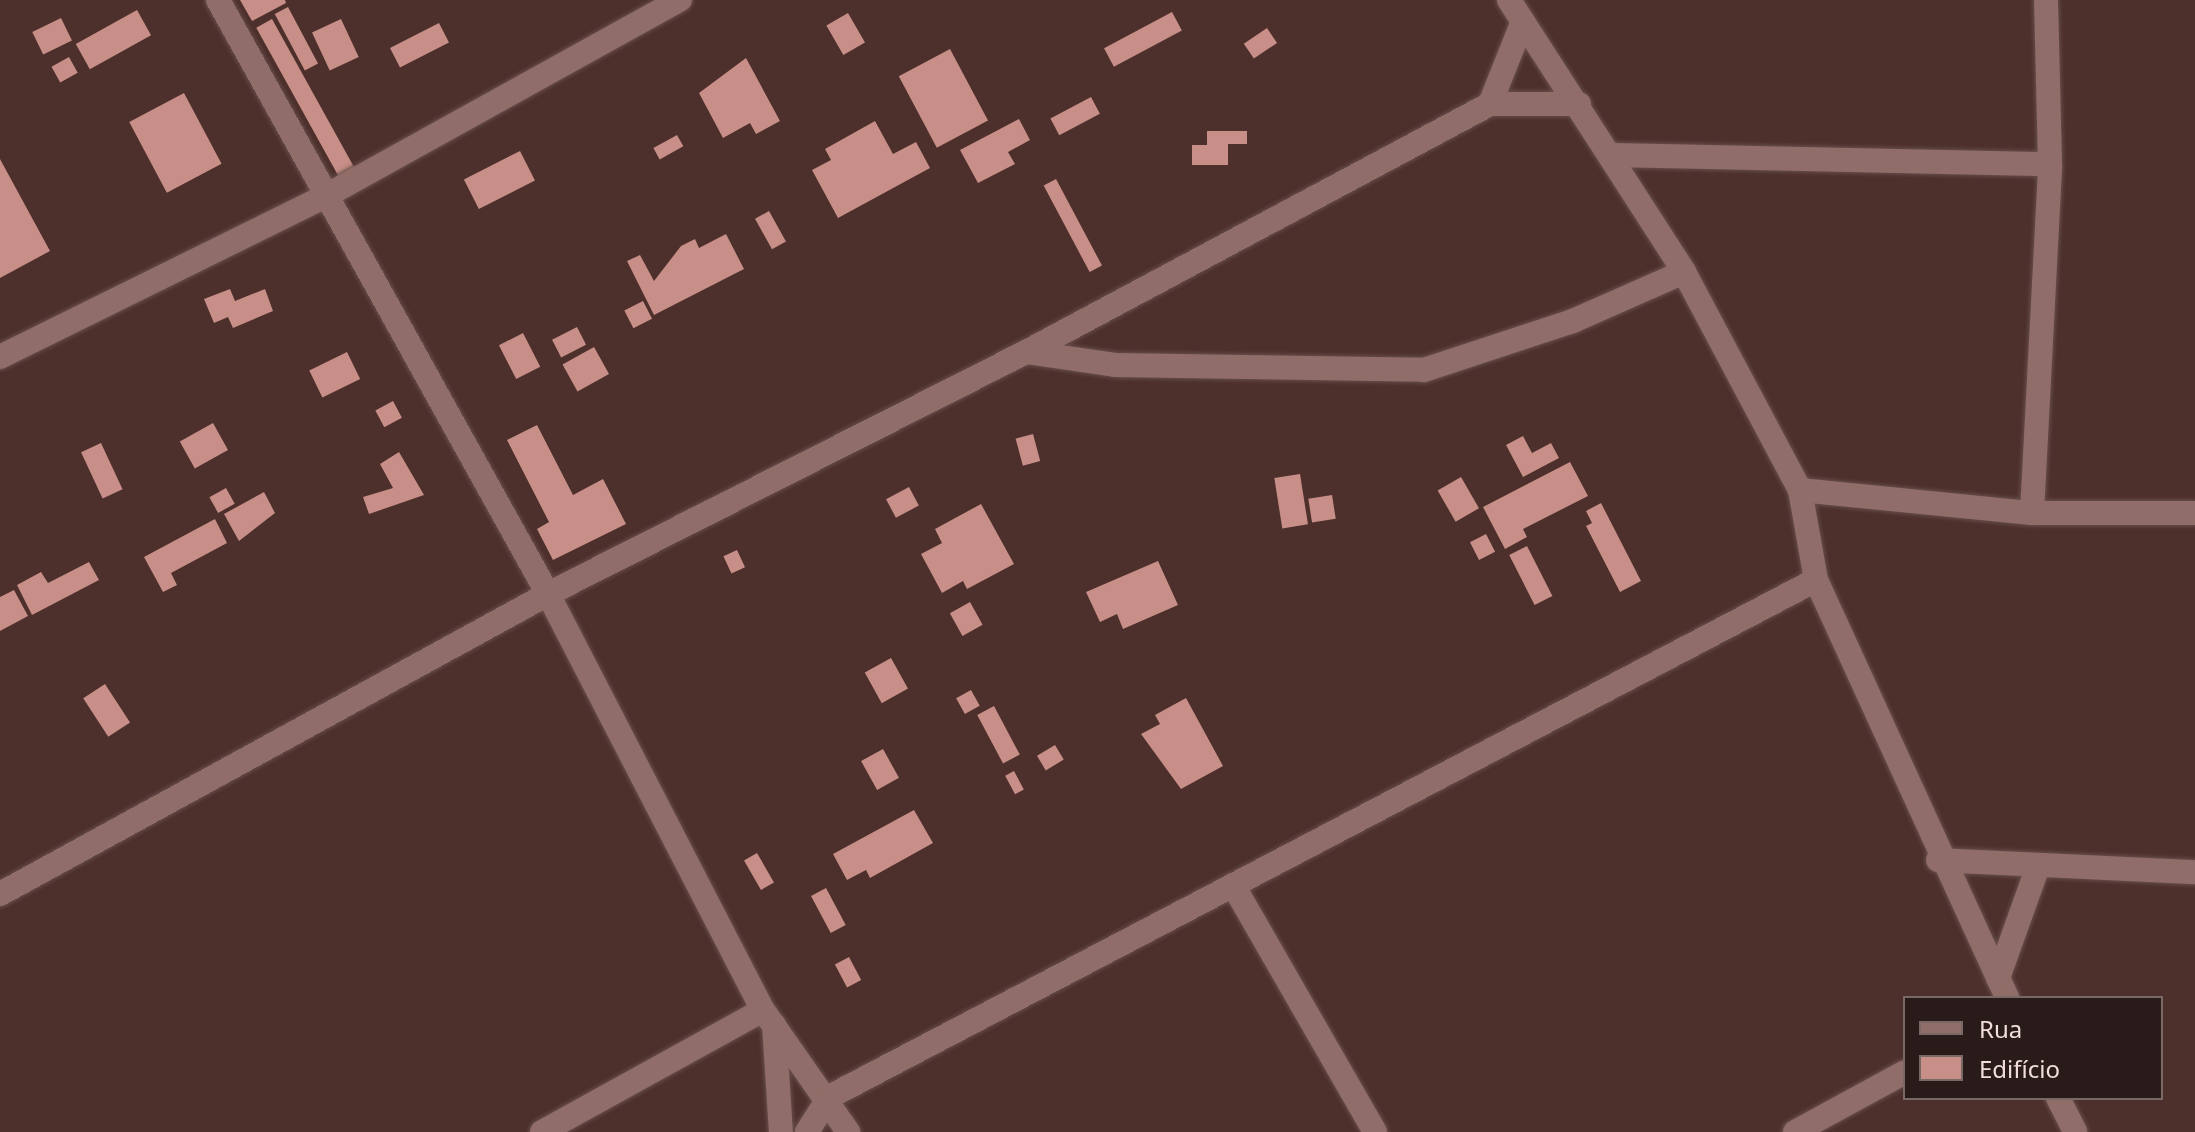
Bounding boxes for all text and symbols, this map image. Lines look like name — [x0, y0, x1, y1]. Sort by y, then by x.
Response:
legend — [1903, 996, 2163, 1100]
text: Rua — [1979, 1012, 2022, 1045]
text: Edifício — [1979, 1052, 2060, 1085]

